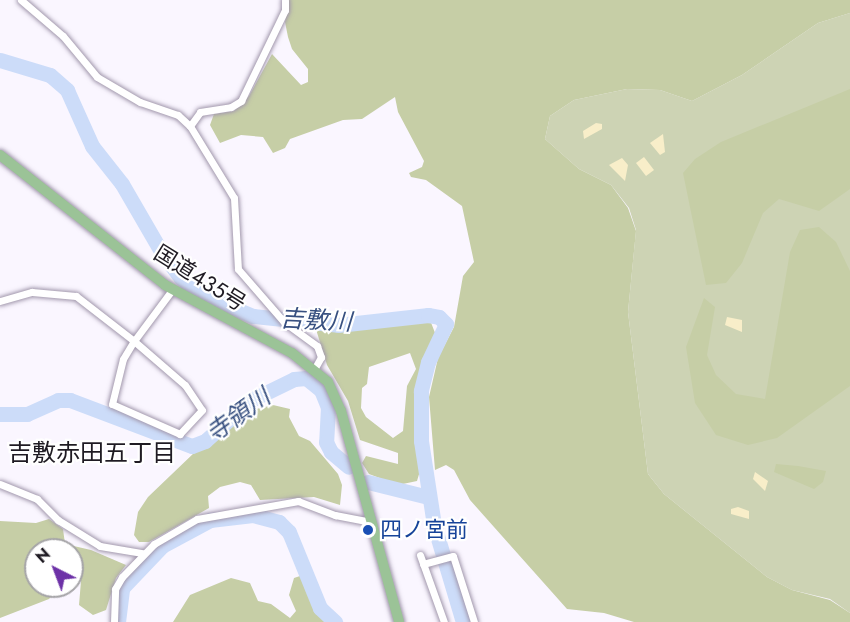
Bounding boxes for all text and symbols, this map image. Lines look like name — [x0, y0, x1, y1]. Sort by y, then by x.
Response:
street label: 国道435号 — [149, 239, 251, 317]
water label: 吉敷川 — [279, 304, 353, 336]
water label: 寺領川 — [200, 382, 276, 448]
district label: 吉敷赤田五丁目 — [8, 439, 176, 467]
place label: 四ノ宮前 — [380, 517, 468, 543]
marker: 四ノ宮前 — [361, 523, 375, 537]
north arrow — [24, 538, 84, 598]
text: N — [31, 543, 55, 569]

